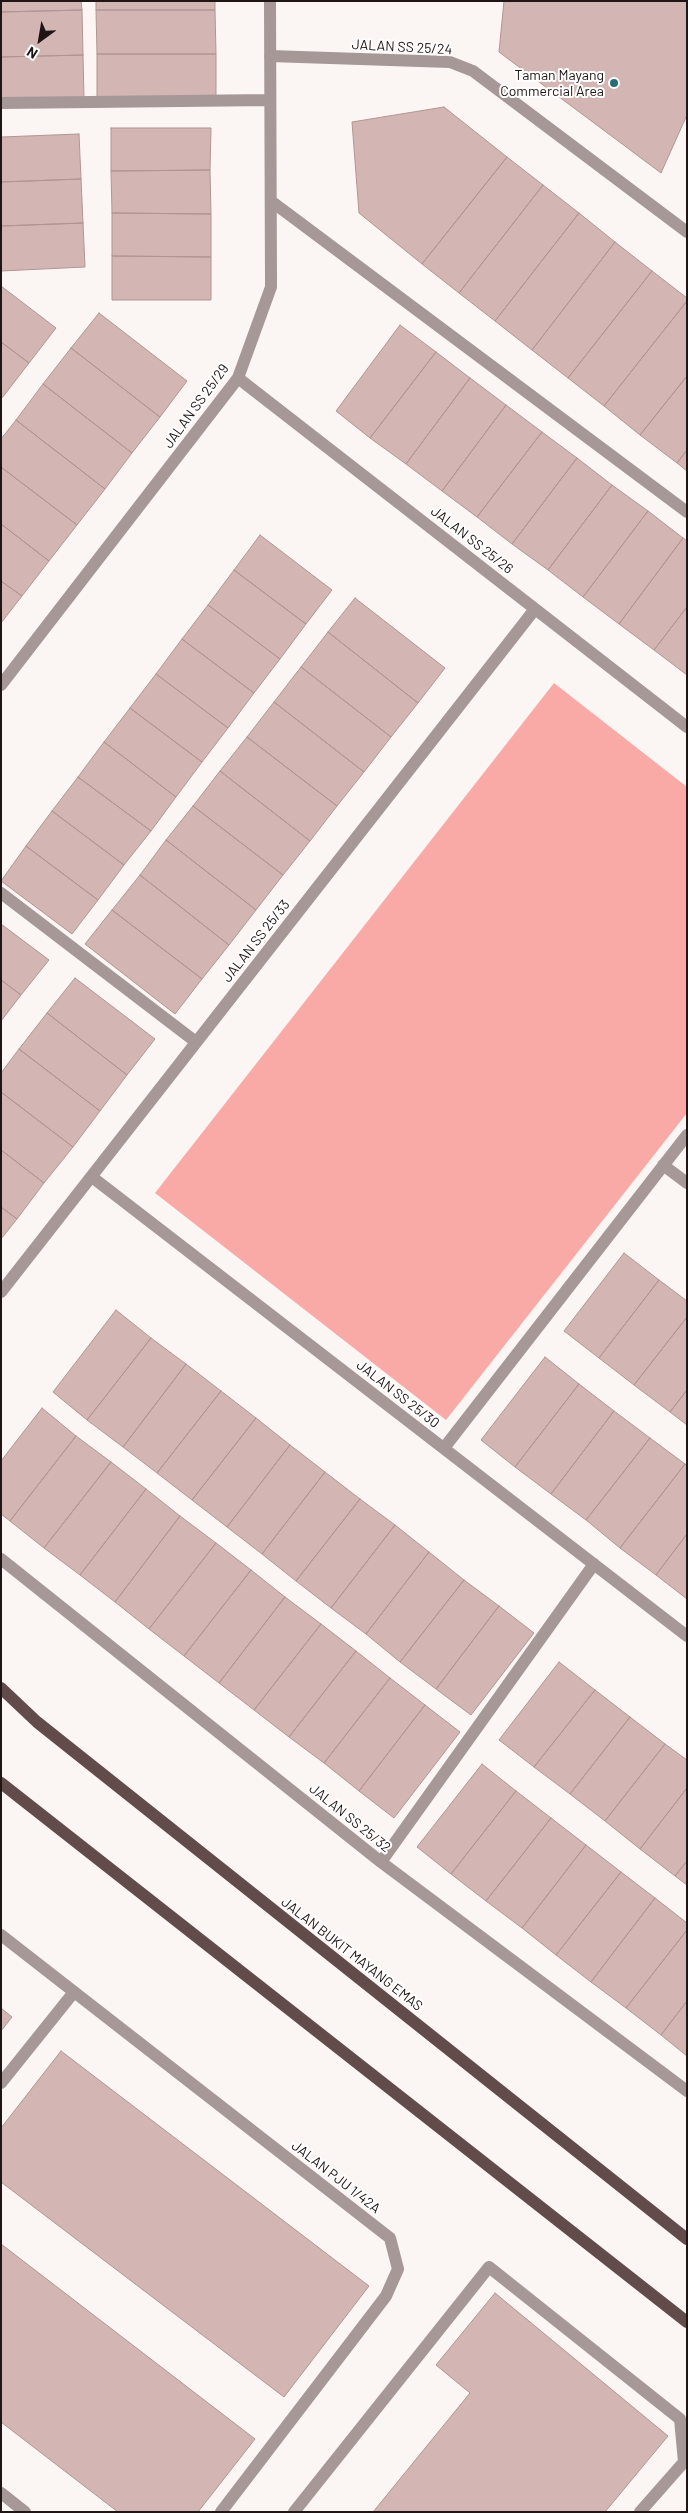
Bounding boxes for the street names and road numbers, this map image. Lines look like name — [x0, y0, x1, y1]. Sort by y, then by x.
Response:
street label: JALAN SS 25/24 — [351, 36, 453, 58]
street label: JALAN SS 25/29 — [160, 361, 232, 451]
street label: JALAN SS 25/26 — [427, 503, 517, 577]
street label: JALAN SS 25/33 — [219, 897, 293, 985]
street label: JALAN SS 25/30 — [353, 1356, 443, 1432]
street label: JALAN SS 25/32 — [306, 1780, 394, 1856]
street label: JALAN BUKIT MAYANG EMAS — [278, 1894, 426, 2014]
street label: JALAN PJU 1/42A — [288, 2137, 384, 2217]

